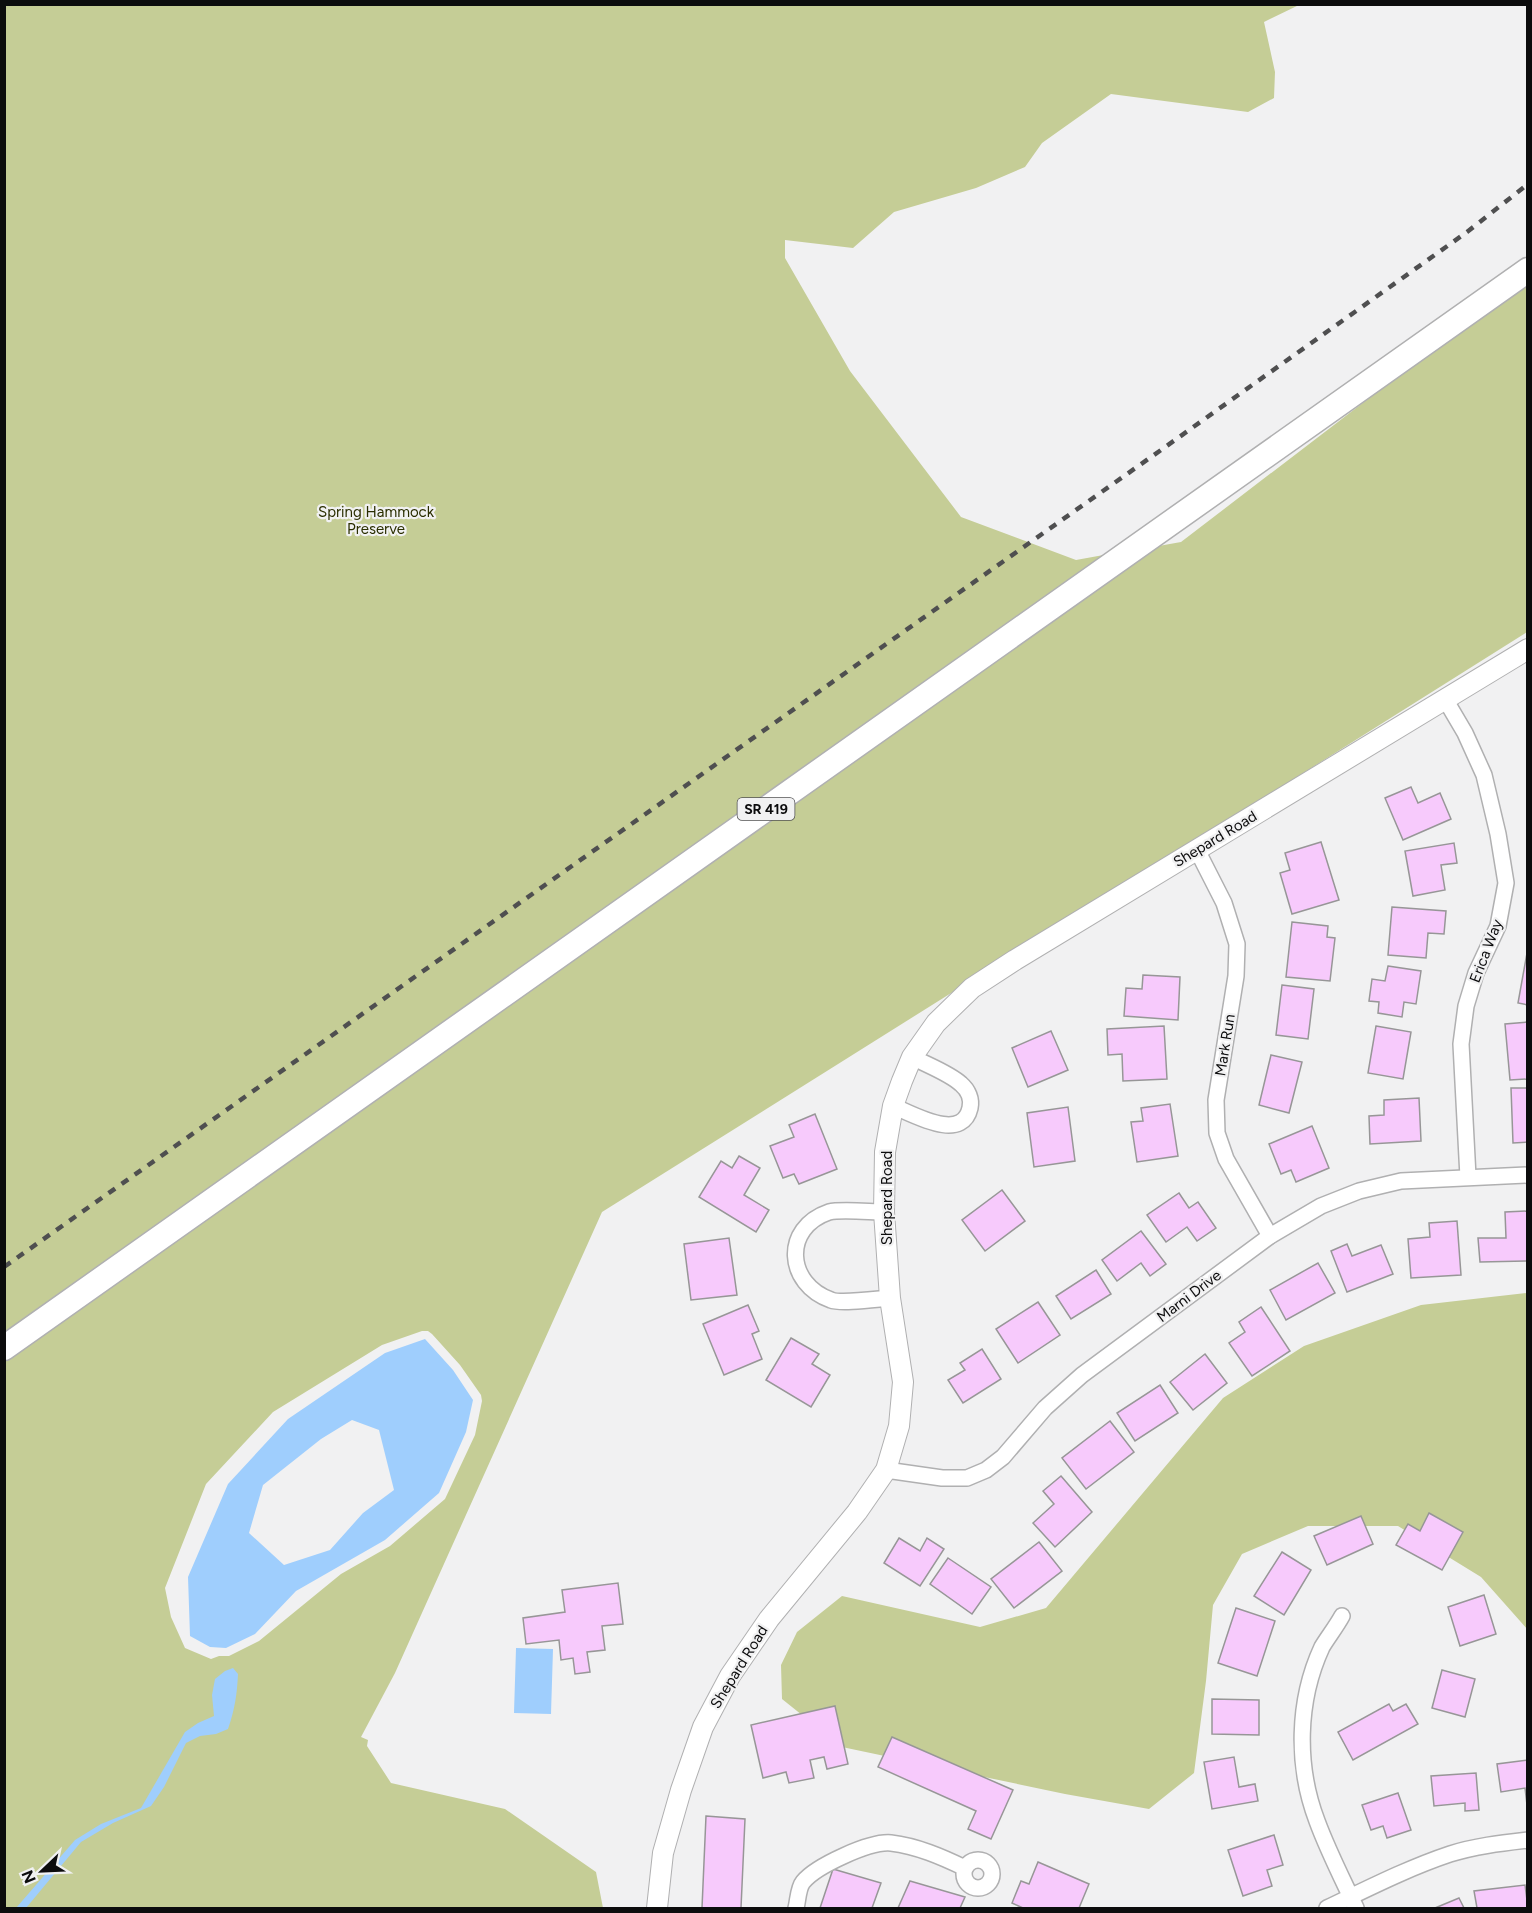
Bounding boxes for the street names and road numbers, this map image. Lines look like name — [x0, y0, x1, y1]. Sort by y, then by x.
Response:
road number: SR 419 — [738, 798, 795, 820]
street label: Shepard Road — [1170, 807, 1260, 871]
street label: Erica Way — [1466, 917, 1506, 985]
street label: Mark Run — [1211, 1013, 1239, 1077]
street label: Shepard Road — [878, 1151, 896, 1245]
street label: Marni Drive — [1153, 1266, 1225, 1326]
street label: Shepard Road — [706, 1622, 772, 1712]

